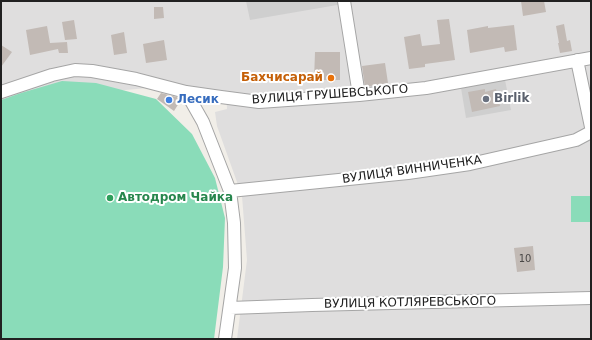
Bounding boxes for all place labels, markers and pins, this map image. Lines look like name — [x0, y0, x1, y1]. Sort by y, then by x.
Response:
place label: Бахчисарай — [241, 71, 323, 85]
marker: Бахчисарай — [326, 73, 336, 83]
place label: Birlik — [494, 92, 529, 106]
place label: Лесик — [177, 93, 219, 107]
marker: Birlik — [481, 94, 491, 104]
marker: Лесик — [164, 95, 174, 105]
place label: Автодром Чайка — [118, 191, 233, 205]
marker: Автодром Чайка — [105, 193, 115, 203]

